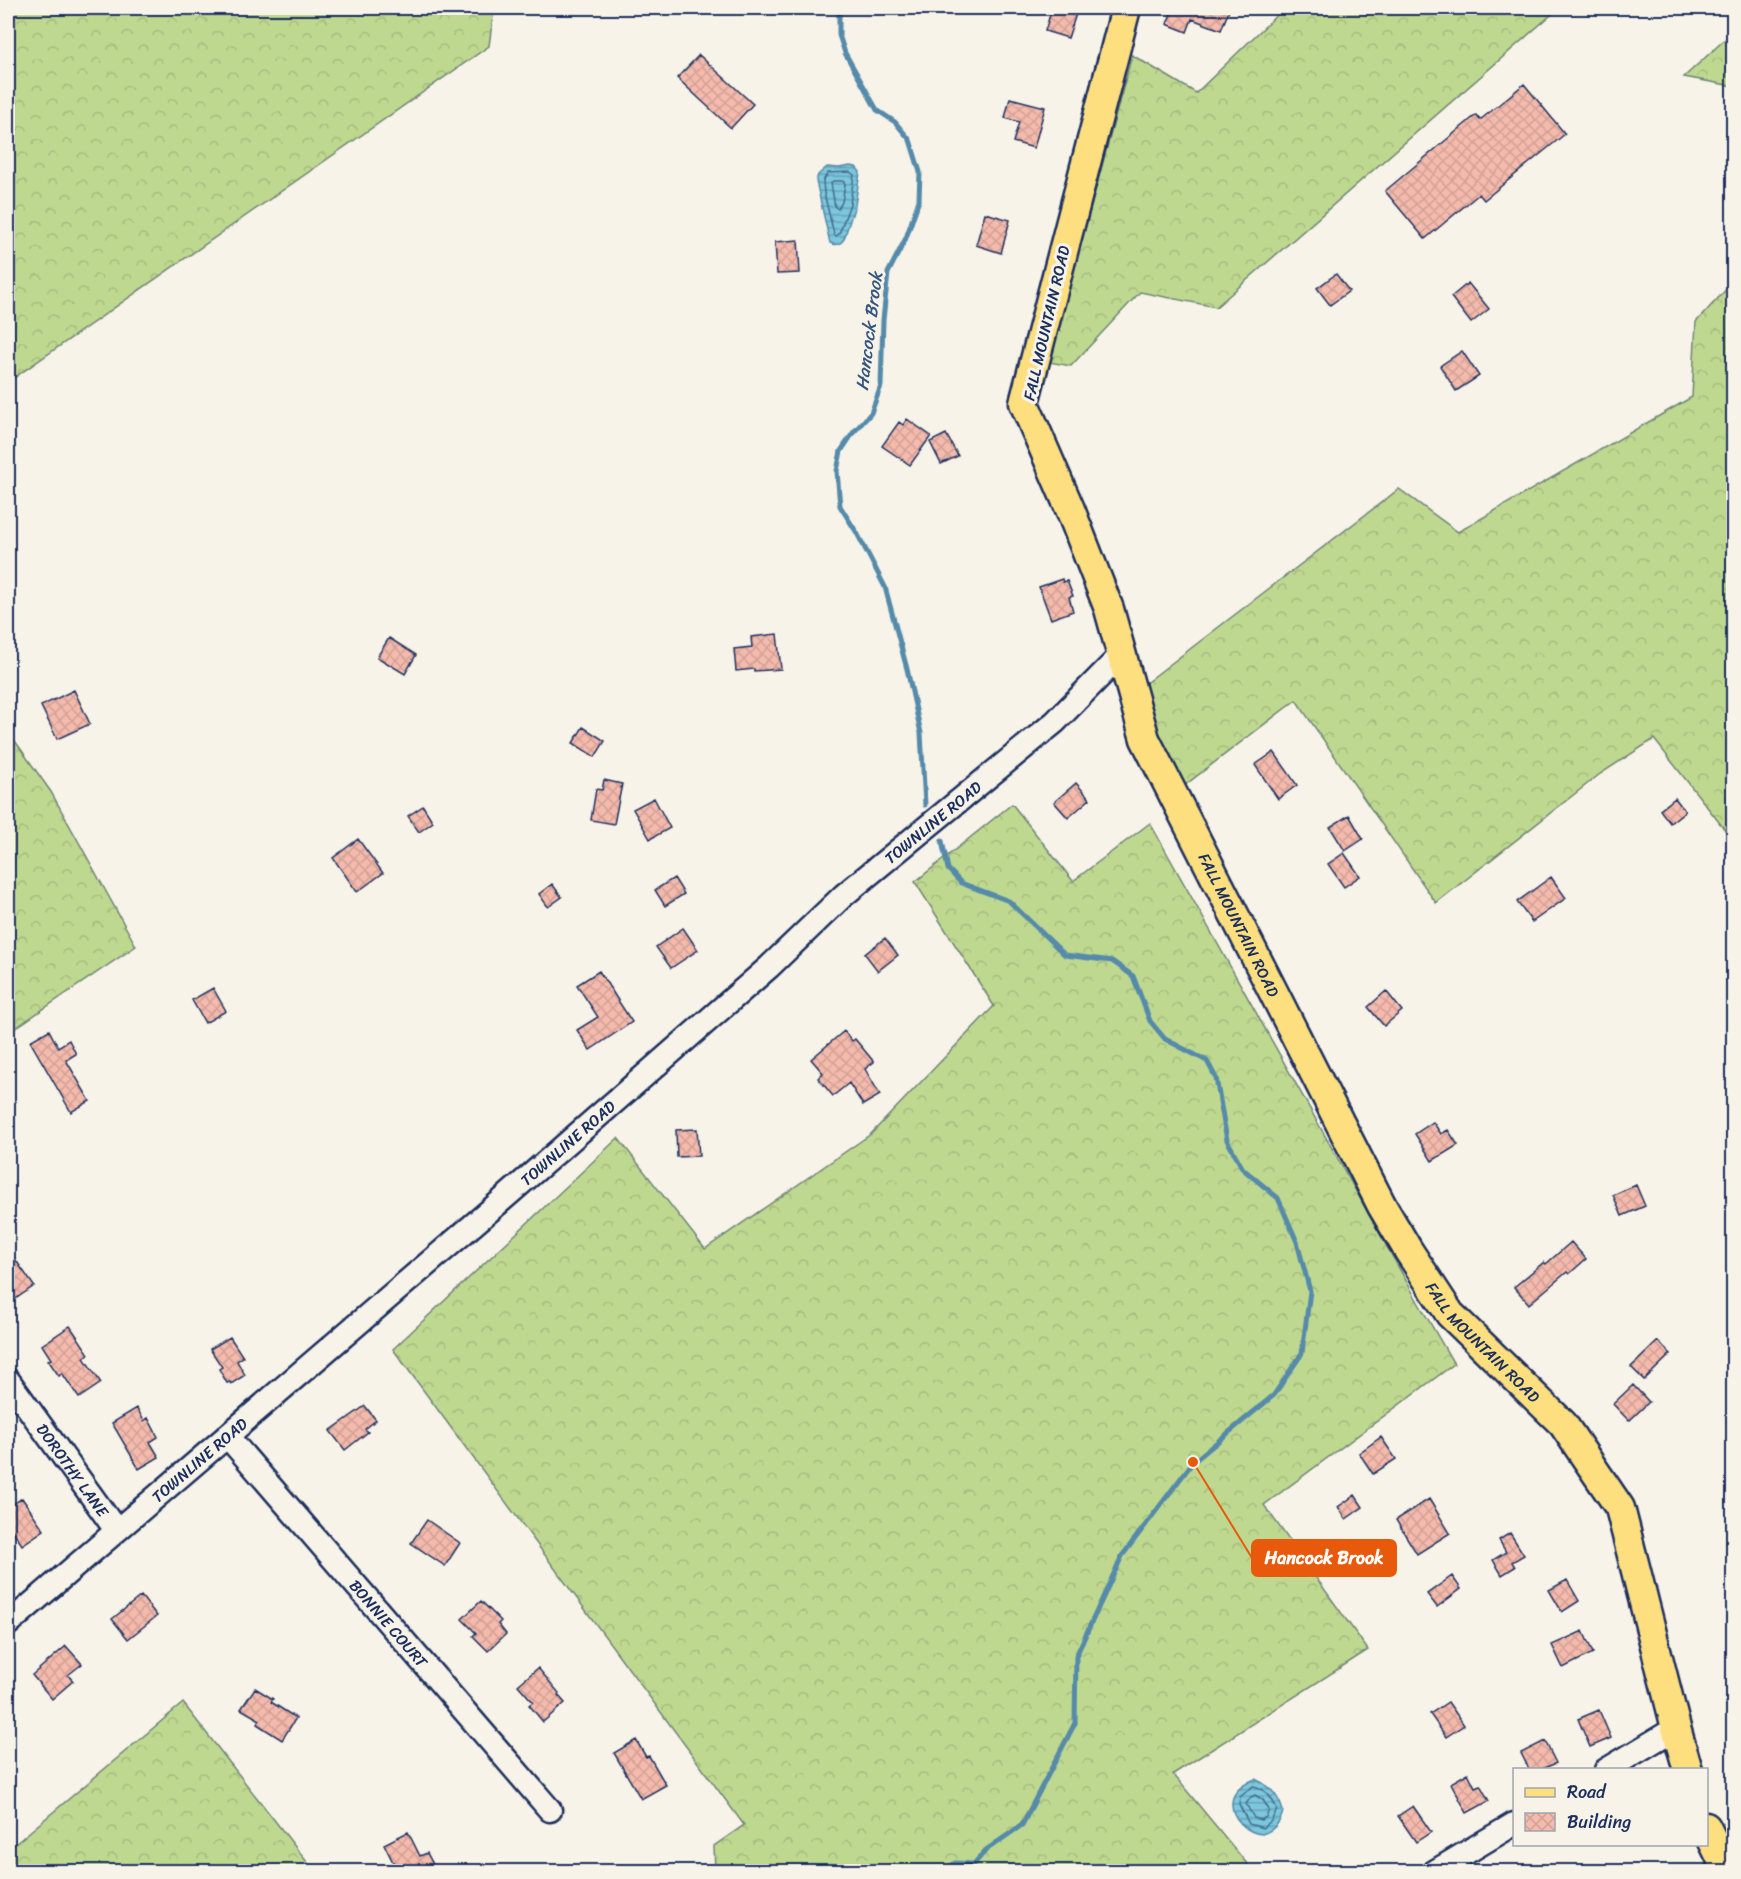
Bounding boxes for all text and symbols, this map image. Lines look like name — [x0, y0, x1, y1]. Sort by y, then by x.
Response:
street label: FALL MOUNTAIN ROAD — [1015, 242, 1079, 404]
water label: Hancock Brook — [846, 268, 892, 392]
street label: TOWNLINE ROAD — [878, 773, 989, 872]
street label: FALL MOUNTAIN ROAD — [1190, 848, 1288, 1003]
street label: TOWNLINE ROAD — [513, 1093, 623, 1193]
street label: FALL MOUNTAIN ROAD — [1417, 1276, 1548, 1410]
street label: TOWNLINE ROAD — [145, 1410, 255, 1510]
street label: DOROTHY LANE — [28, 1417, 117, 1524]
callout: Hancock Brook — [1252, 1540, 1396, 1576]
text: Hancock Brook — [1263, 1542, 1384, 1574]
street label: BONNIE COURT — [342, 1573, 436, 1675]
legend — [1513, 1768, 1708, 1846]
text: Road — [1567, 1776, 1607, 1808]
text: Building — [1567, 1806, 1631, 1838]

